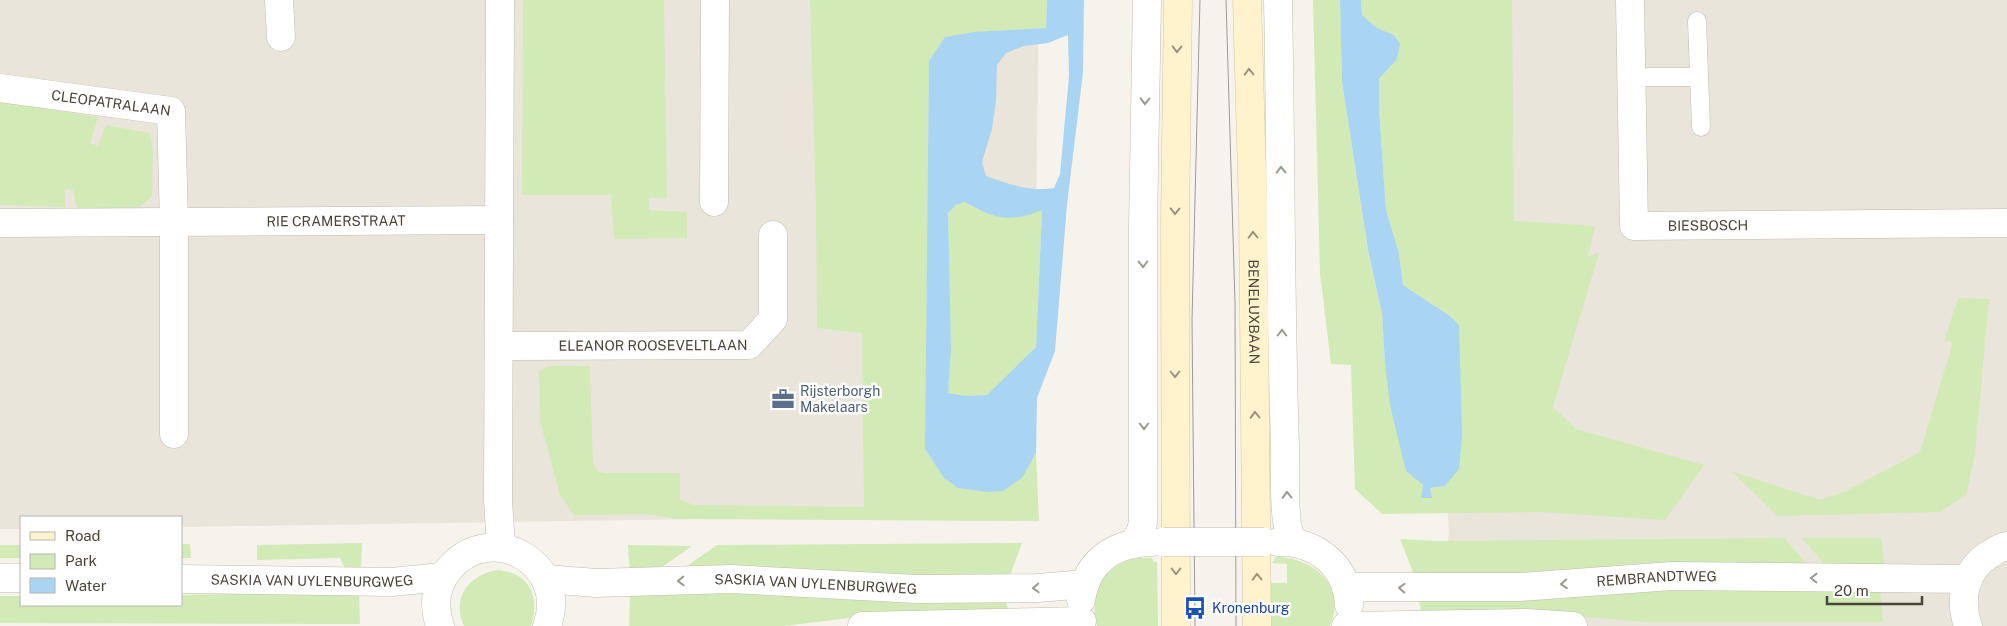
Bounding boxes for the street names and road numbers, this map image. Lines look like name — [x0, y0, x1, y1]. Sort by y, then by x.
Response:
street label: CLEOPATRALAAN — [50, 87, 172, 119]
street label: RIE CRAMERSTRAAT — [266, 213, 406, 229]
street label: BIESBOSCH — [1668, 217, 1748, 234]
street label: BENELUXBAAN — [1245, 259, 1262, 364]
street label: ELEANOR ROOSEVELTLAAN — [558, 337, 748, 354]
street label: REMBRANDTWEG — [1596, 568, 1717, 589]
street label: SASKIA VAN UYLENBURGWEG — [210, 571, 414, 590]
street label: SASKIA VAN UYLENBURGWEG — [714, 571, 917, 597]

